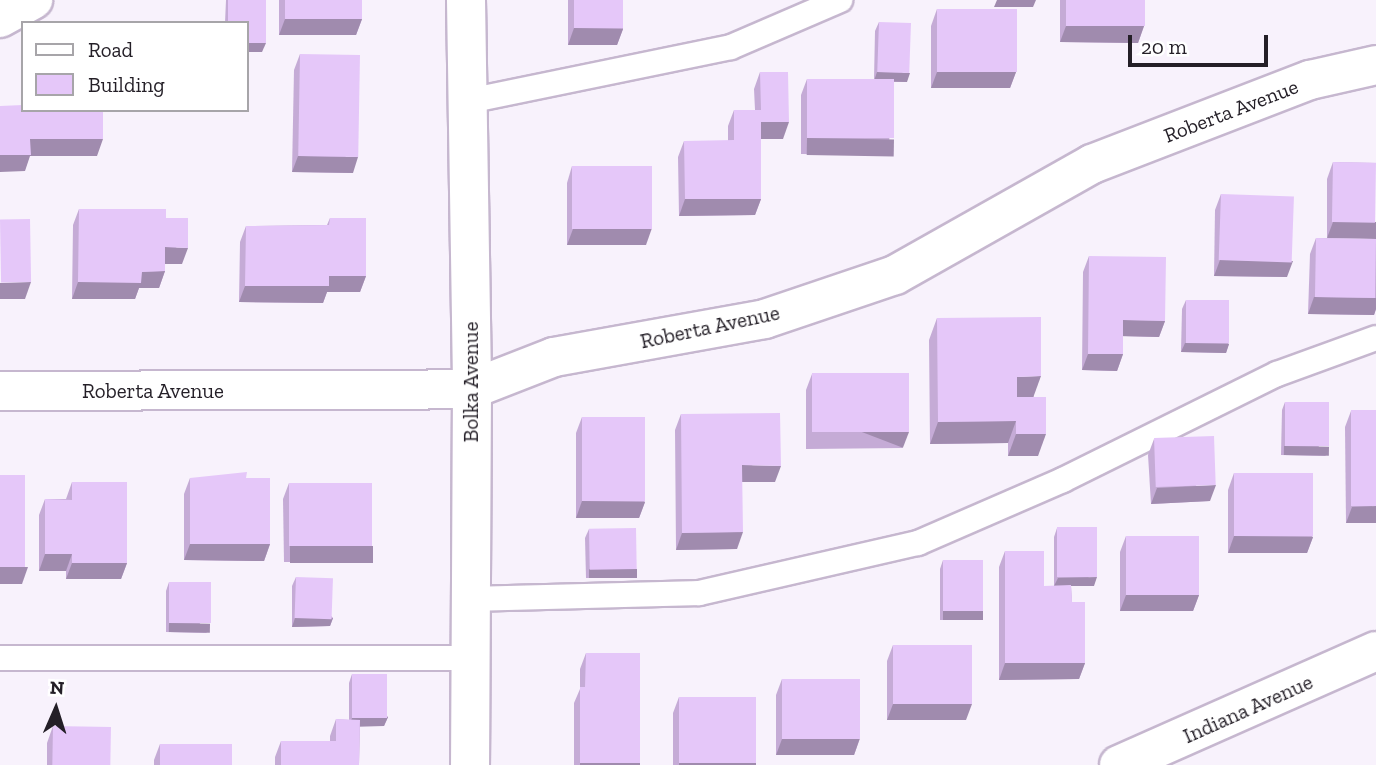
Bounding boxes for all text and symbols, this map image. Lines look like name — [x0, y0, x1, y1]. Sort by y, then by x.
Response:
legend — [21, 21, 248, 112]
scale bar — [1131, 21, 1271, 65]
text: 20 m — [1141, 34, 1187, 59]
text: Road — [88, 37, 133, 62]
text: Building — [88, 72, 165, 97]
street label: Roberta Avenue — [1160, 74, 1302, 148]
street label: Roberta Avenue — [638, 300, 782, 354]
street label: Bolka Avenue — [458, 321, 484, 443]
street label: Roberta Avenue — [82, 378, 224, 404]
street label: Indiana Avenue — [1179, 669, 1317, 749]
north arrow — [21, 674, 91, 744]
text: N — [49, 676, 65, 699]

